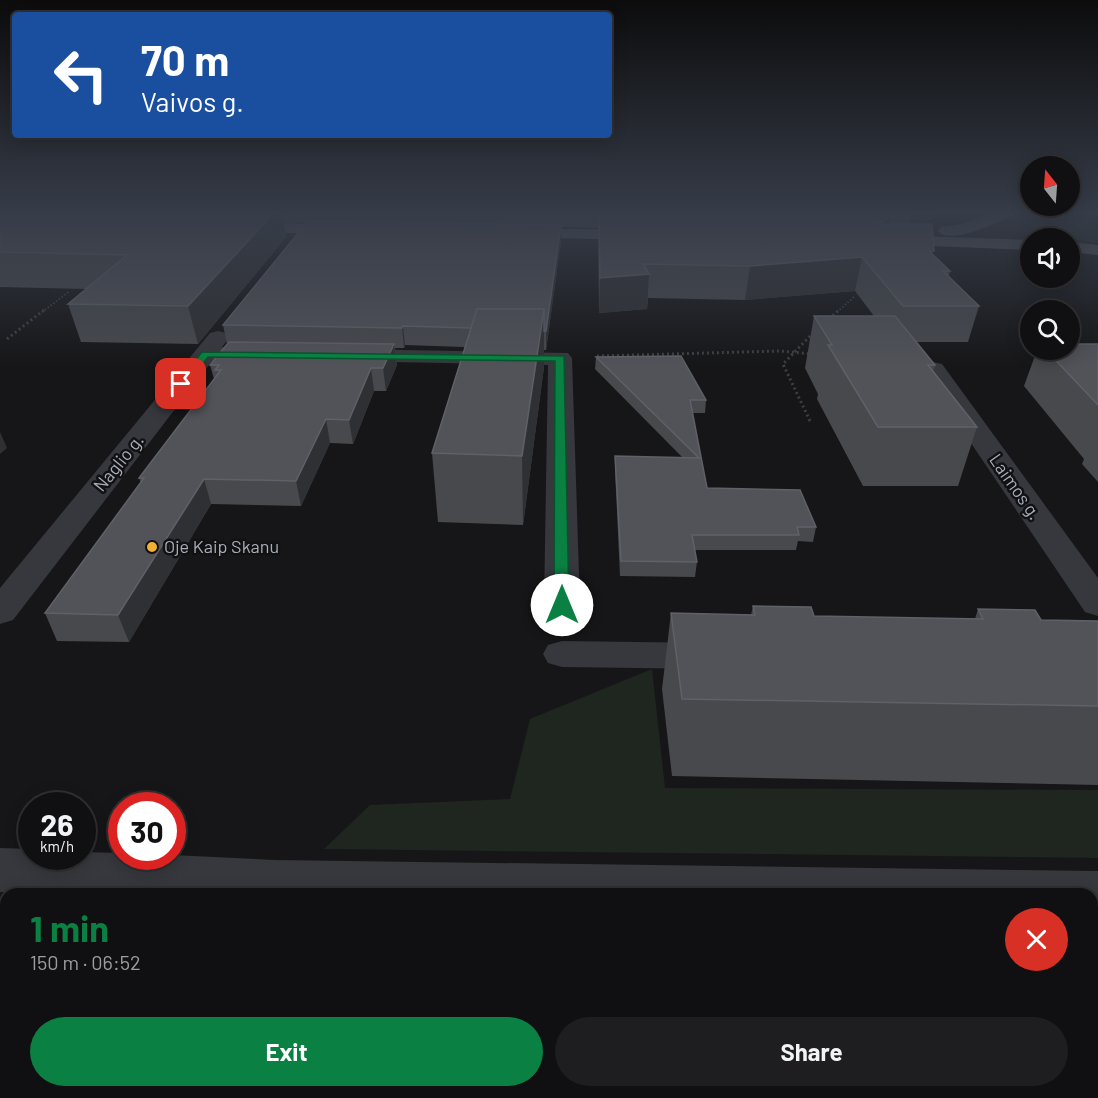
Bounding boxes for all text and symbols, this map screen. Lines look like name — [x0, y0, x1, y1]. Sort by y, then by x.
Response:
text: 70 m — [141, 34, 229, 84]
icon: left — [42, 36, 120, 114]
text: Vaivos g. — [141, 85, 244, 117]
north arrow — [1020, 156, 1080, 216]
map controls — [1020, 156, 1080, 360]
button: sound — [1020, 228, 1080, 288]
button: search — [1020, 300, 1080, 360]
pin — [155, 358, 206, 409]
icon: arrive — [164, 367, 197, 400]
street label: Naglio g. — [88, 429, 148, 496]
street label: Laimos g. — [985, 449, 1046, 524]
place label: Oje Kaip Skanu — [164, 535, 279, 557]
marker: Oje Kaip Skanu — [145, 540, 159, 554]
position arrow — [530, 573, 594, 637]
speed limit sign: 30 — [108, 792, 186, 870]
text: 26 — [41, 806, 73, 842]
text: km/h — [40, 837, 74, 855]
text: 1 min — [30, 906, 109, 949]
button: close — [1005, 908, 1068, 971]
text: 150 m · 06:52 — [30, 950, 141, 974]
button: Exit — [30, 1017, 543, 1086]
button: Share — [555, 1017, 1068, 1086]

